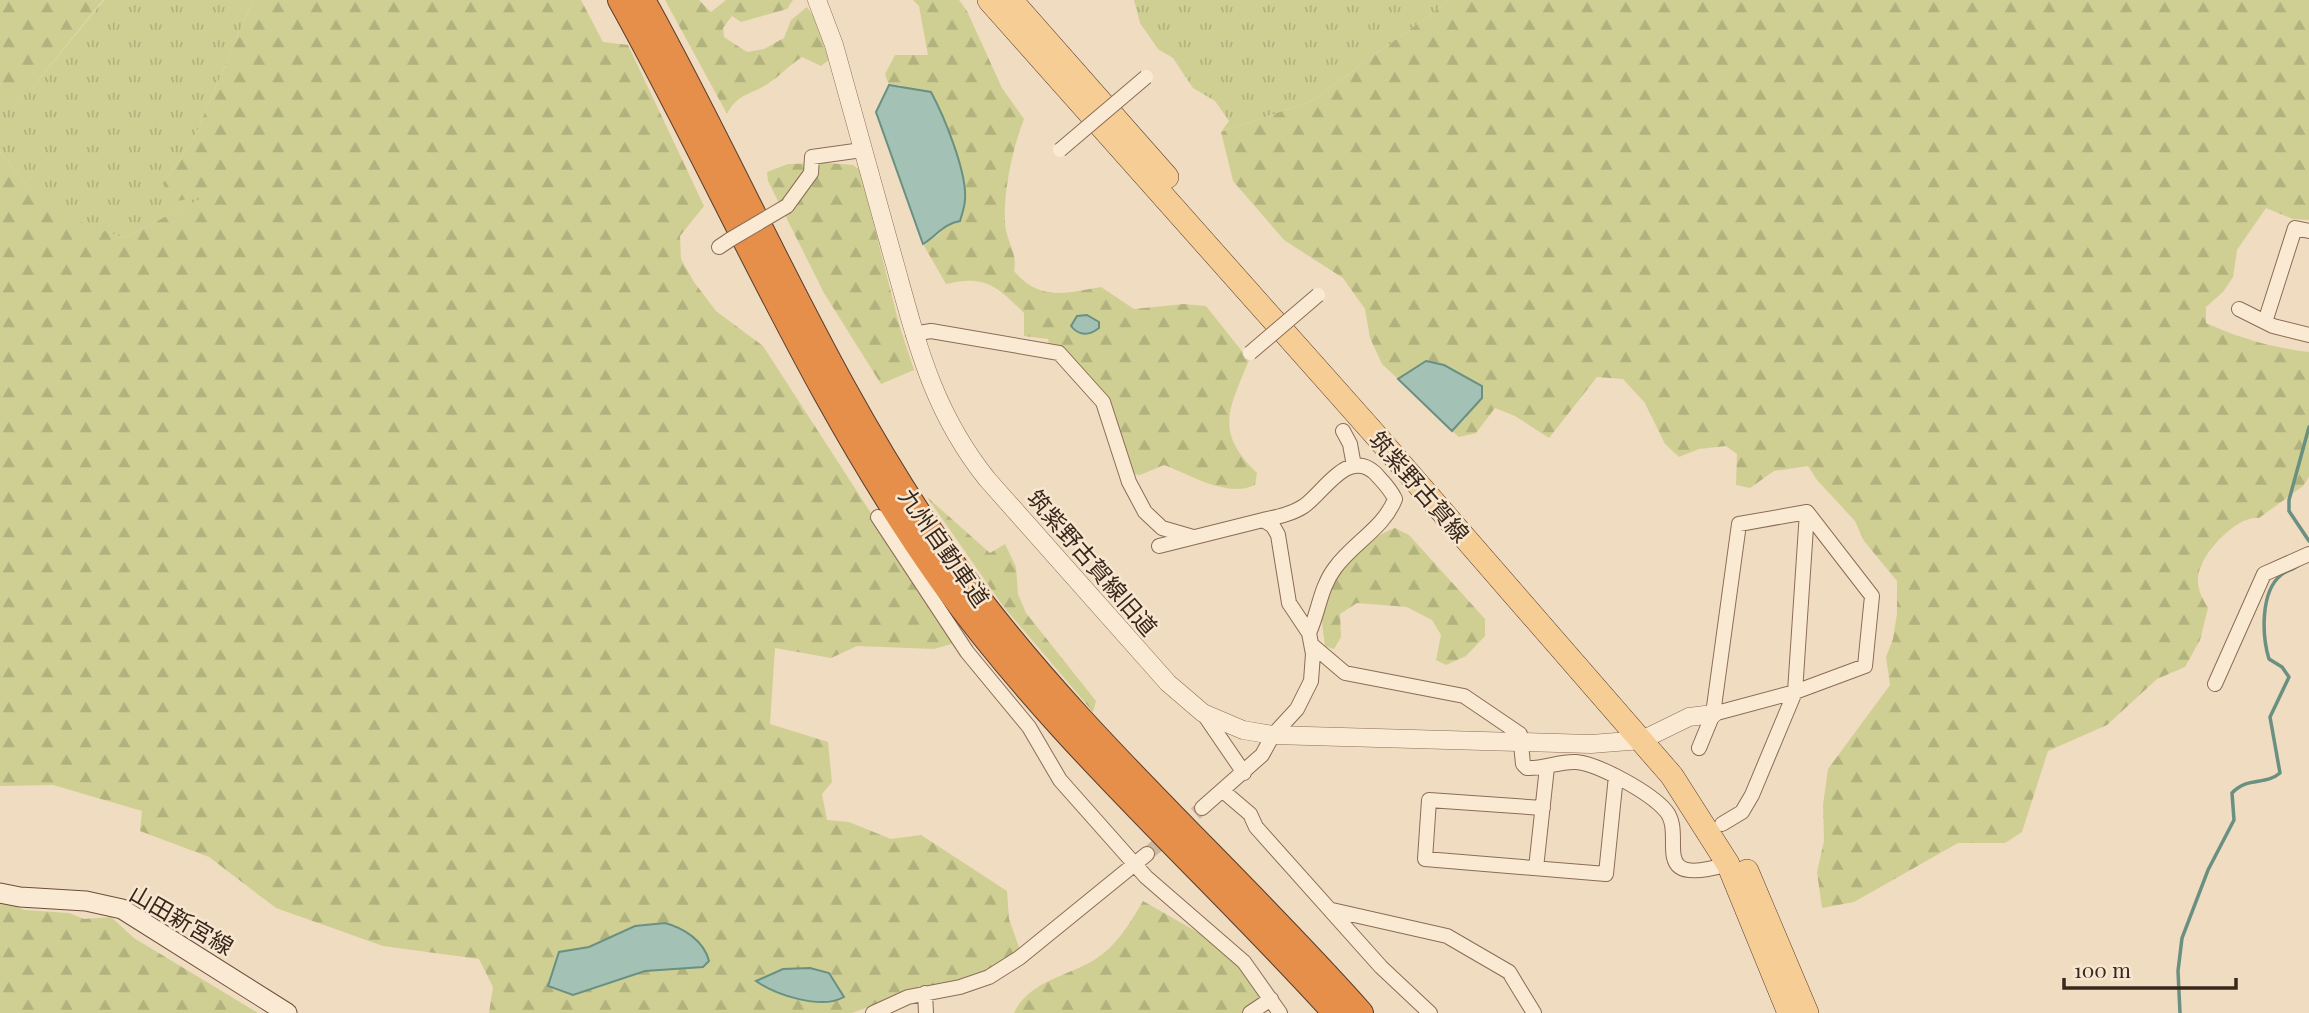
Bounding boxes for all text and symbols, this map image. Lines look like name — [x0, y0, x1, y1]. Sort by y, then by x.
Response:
street label: 筑紫野古賀線 — [1363, 424, 1477, 548]
street label: 九州自動車道 — [893, 482, 997, 612]
street label: 筑紫野古賀線旧道 — [1021, 482, 1165, 642]
street label: 山田新宮線 — [124, 877, 240, 961]
scale bar — [2064, 946, 2236, 990]
text: 100 m — [2074, 955, 2131, 983]

